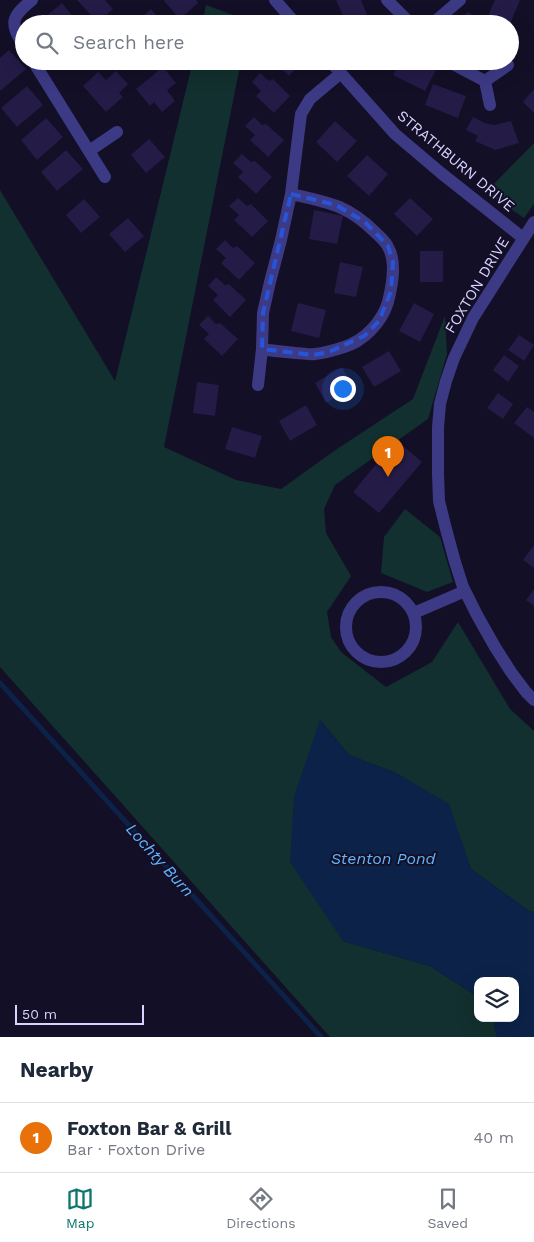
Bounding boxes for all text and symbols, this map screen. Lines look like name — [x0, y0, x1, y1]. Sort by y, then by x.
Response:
search box — [15, 15, 519, 70]
icon: search — [33, 29, 61, 57]
text: Search here — [73, 31, 184, 54]
street label: STRATHBURN DRIVE — [394, 107, 518, 215]
street label: FOXTON DRIVE — [441, 233, 513, 337]
your location — [330, 376, 356, 402]
pin: 1 — [372, 436, 404, 477]
water label: Lochty Burn — [122, 820, 198, 900]
water label: Stenton Pond — [331, 849, 437, 868]
map controls — [474, 977, 519, 1022]
button: layers — [474, 977, 519, 1022]
scale bar — [15, 1002, 144, 1025]
text: 50 m — [22, 1006, 57, 1022]
text: Nearby — [20, 1057, 93, 1082]
text: Foxton Bar & Grill — [67, 1117, 232, 1140]
text: 1 — [33, 1128, 39, 1147]
text: 40 m — [474, 1128, 514, 1147]
text: Bar · Foxton Drive — [67, 1140, 205, 1159]
tab: Map — [66, 1185, 95, 1231]
tab: Directions — [226, 1185, 296, 1231]
tab: Saved — [427, 1185, 468, 1231]

